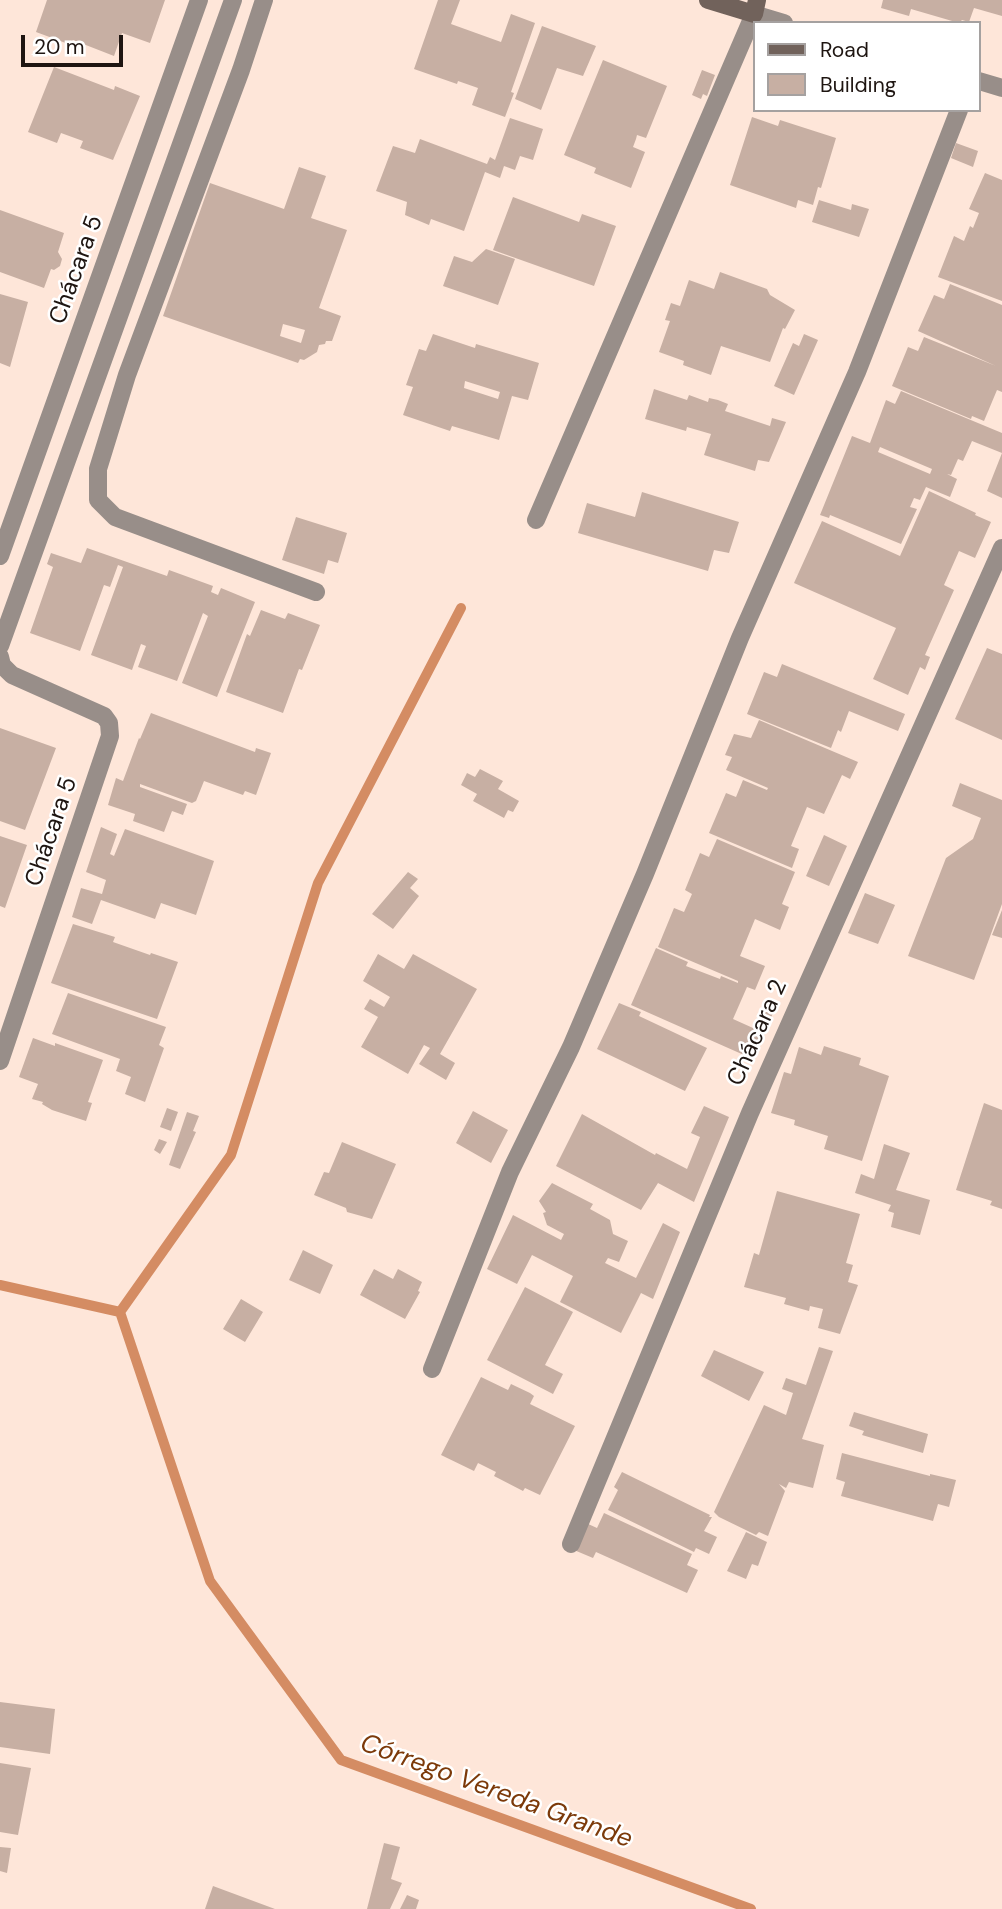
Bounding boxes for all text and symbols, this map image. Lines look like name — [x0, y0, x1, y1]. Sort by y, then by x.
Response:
scale bar — [24, 21, 126, 65]
legend — [754, 21, 981, 112]
text: 20 m — [34, 33, 85, 61]
text: Road — [820, 36, 869, 64]
text: Building — [820, 71, 896, 99]
street label: Chácara 5 — [44, 212, 110, 328]
street label: Chácara 5 — [20, 774, 84, 890]
street label: Chácara 2 — [722, 976, 794, 1090]
water label: Córrego Vereda Grande — [356, 1728, 636, 1856]

